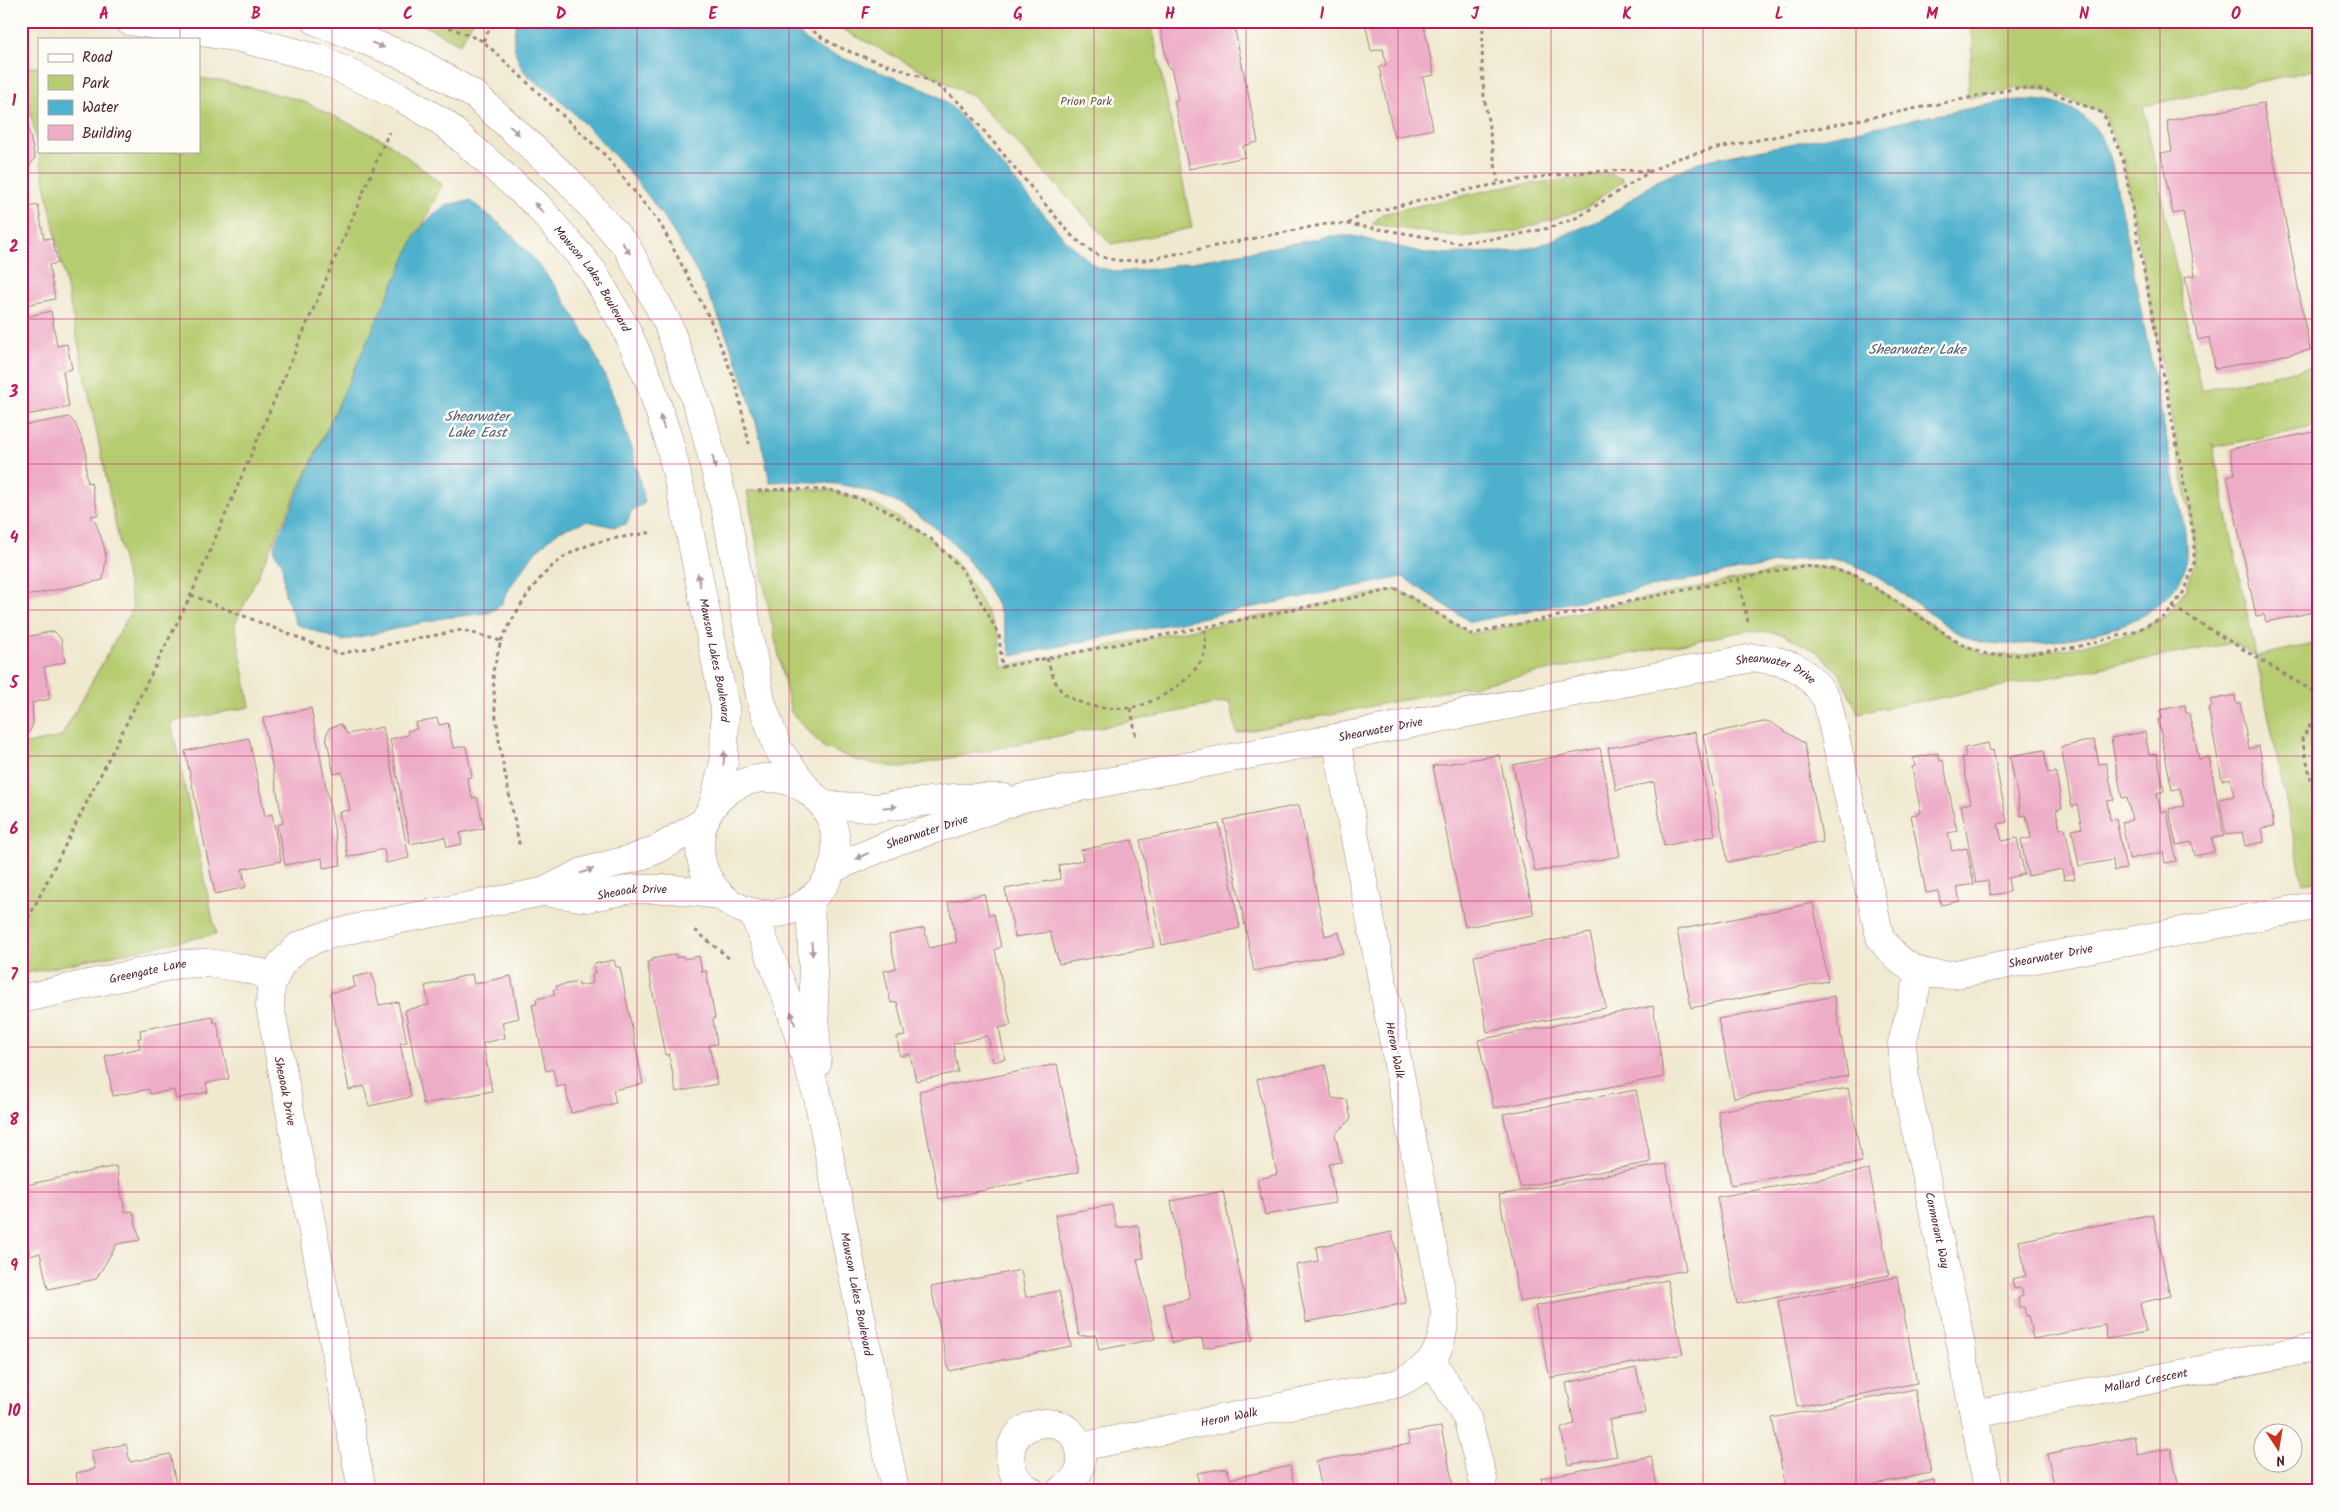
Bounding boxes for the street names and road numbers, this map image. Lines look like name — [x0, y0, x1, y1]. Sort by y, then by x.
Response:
street label: Mawson Lakes Boulevard — [548, 222, 635, 336]
street label: Mawson Lakes Boulevard — [693, 597, 734, 723]
street label: Shearwater Drive — [1734, 649, 1821, 690]
street label: Shearwater Drive — [1337, 712, 1425, 747]
street label: Shearwater Drive — [883, 810, 971, 855]
street label: Sheaoak Drive — [595, 880, 668, 906]
street label: Shearwater Drive — [2007, 939, 2095, 974]
street label: Greengate Lane — [108, 955, 188, 989]
street label: Heron Walk — [1380, 1020, 1409, 1081]
street label: Sheaoak Drive — [268, 1055, 301, 1128]
street label: Cormorant Way — [1919, 1190, 1954, 1271]
street label: Mawson Lakes Boulevard — [835, 1230, 878, 1359]
street label: Mallard Crescent — [2102, 1364, 2190, 1399]
street label: Heron Walk — [1199, 1403, 1260, 1433]

